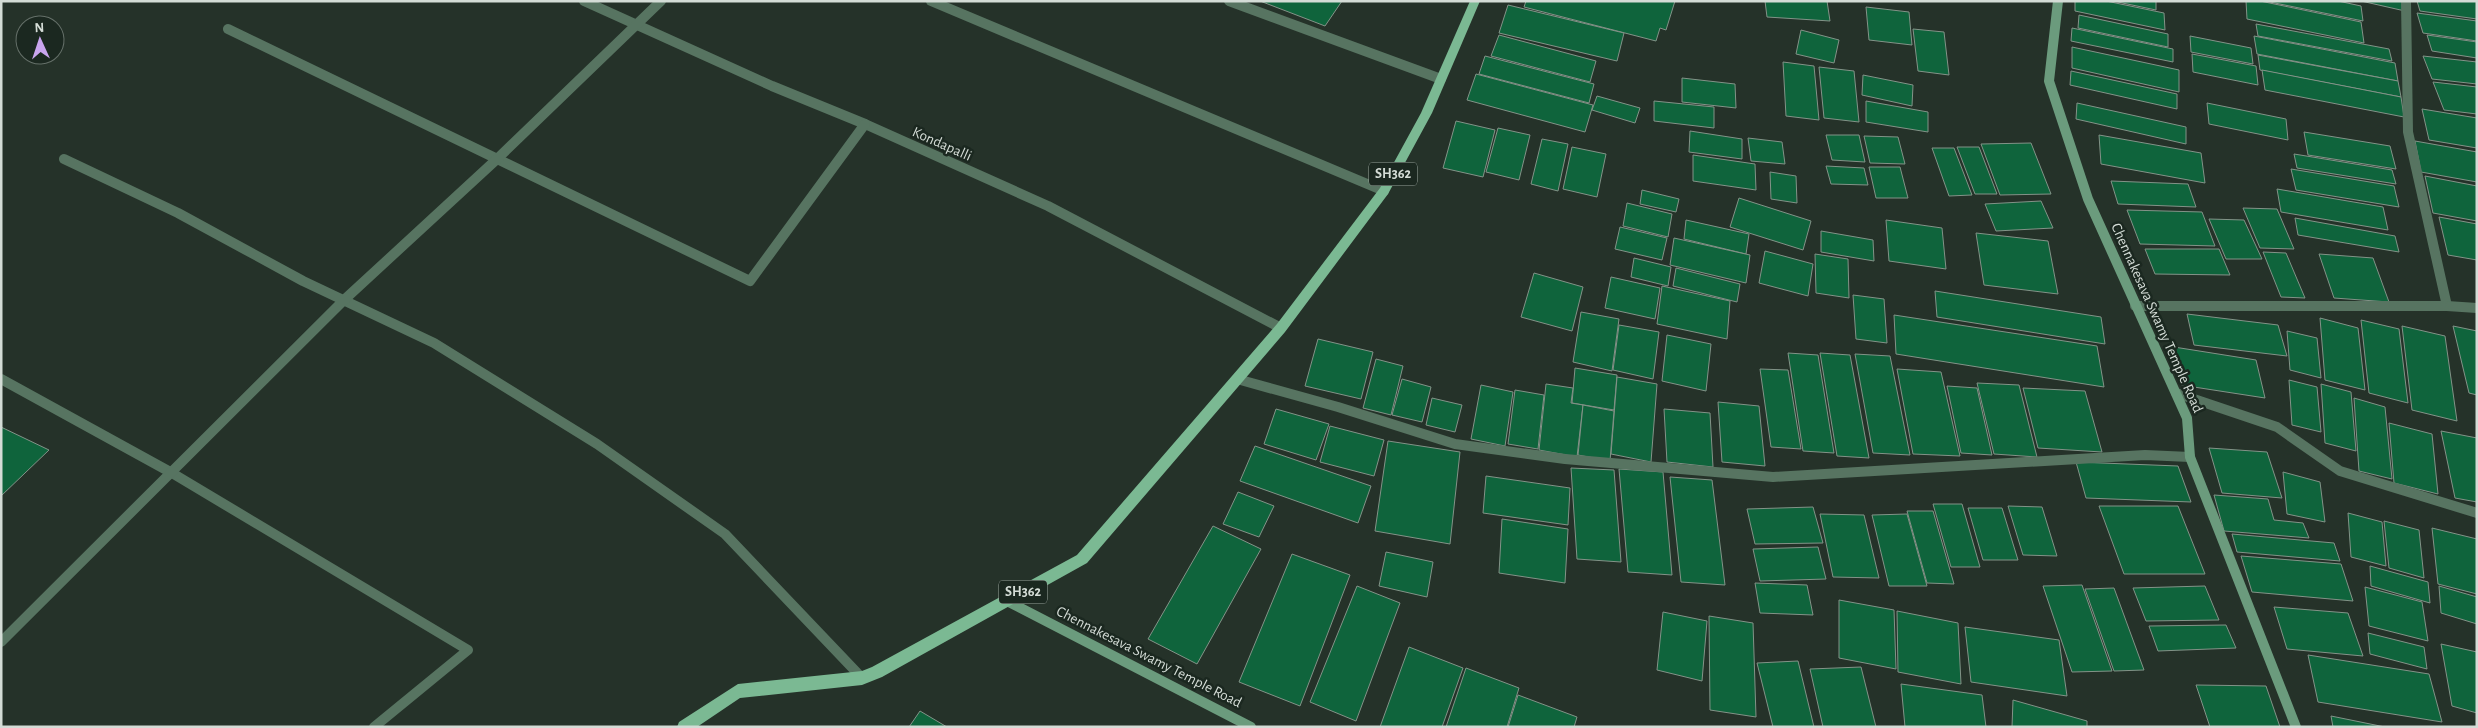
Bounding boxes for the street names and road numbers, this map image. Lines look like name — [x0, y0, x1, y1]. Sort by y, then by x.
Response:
street label: Kondapalli — [910, 124, 974, 164]
road number: SH362 — [1369, 162, 1417, 185]
street label: Chennakesava Swamy Temple Road — [2108, 221, 2206, 415]
road number: SH362 — [999, 580, 1047, 604]
street label: Chennakesava Swamy Temple Road — [1054, 604, 1244, 711]

